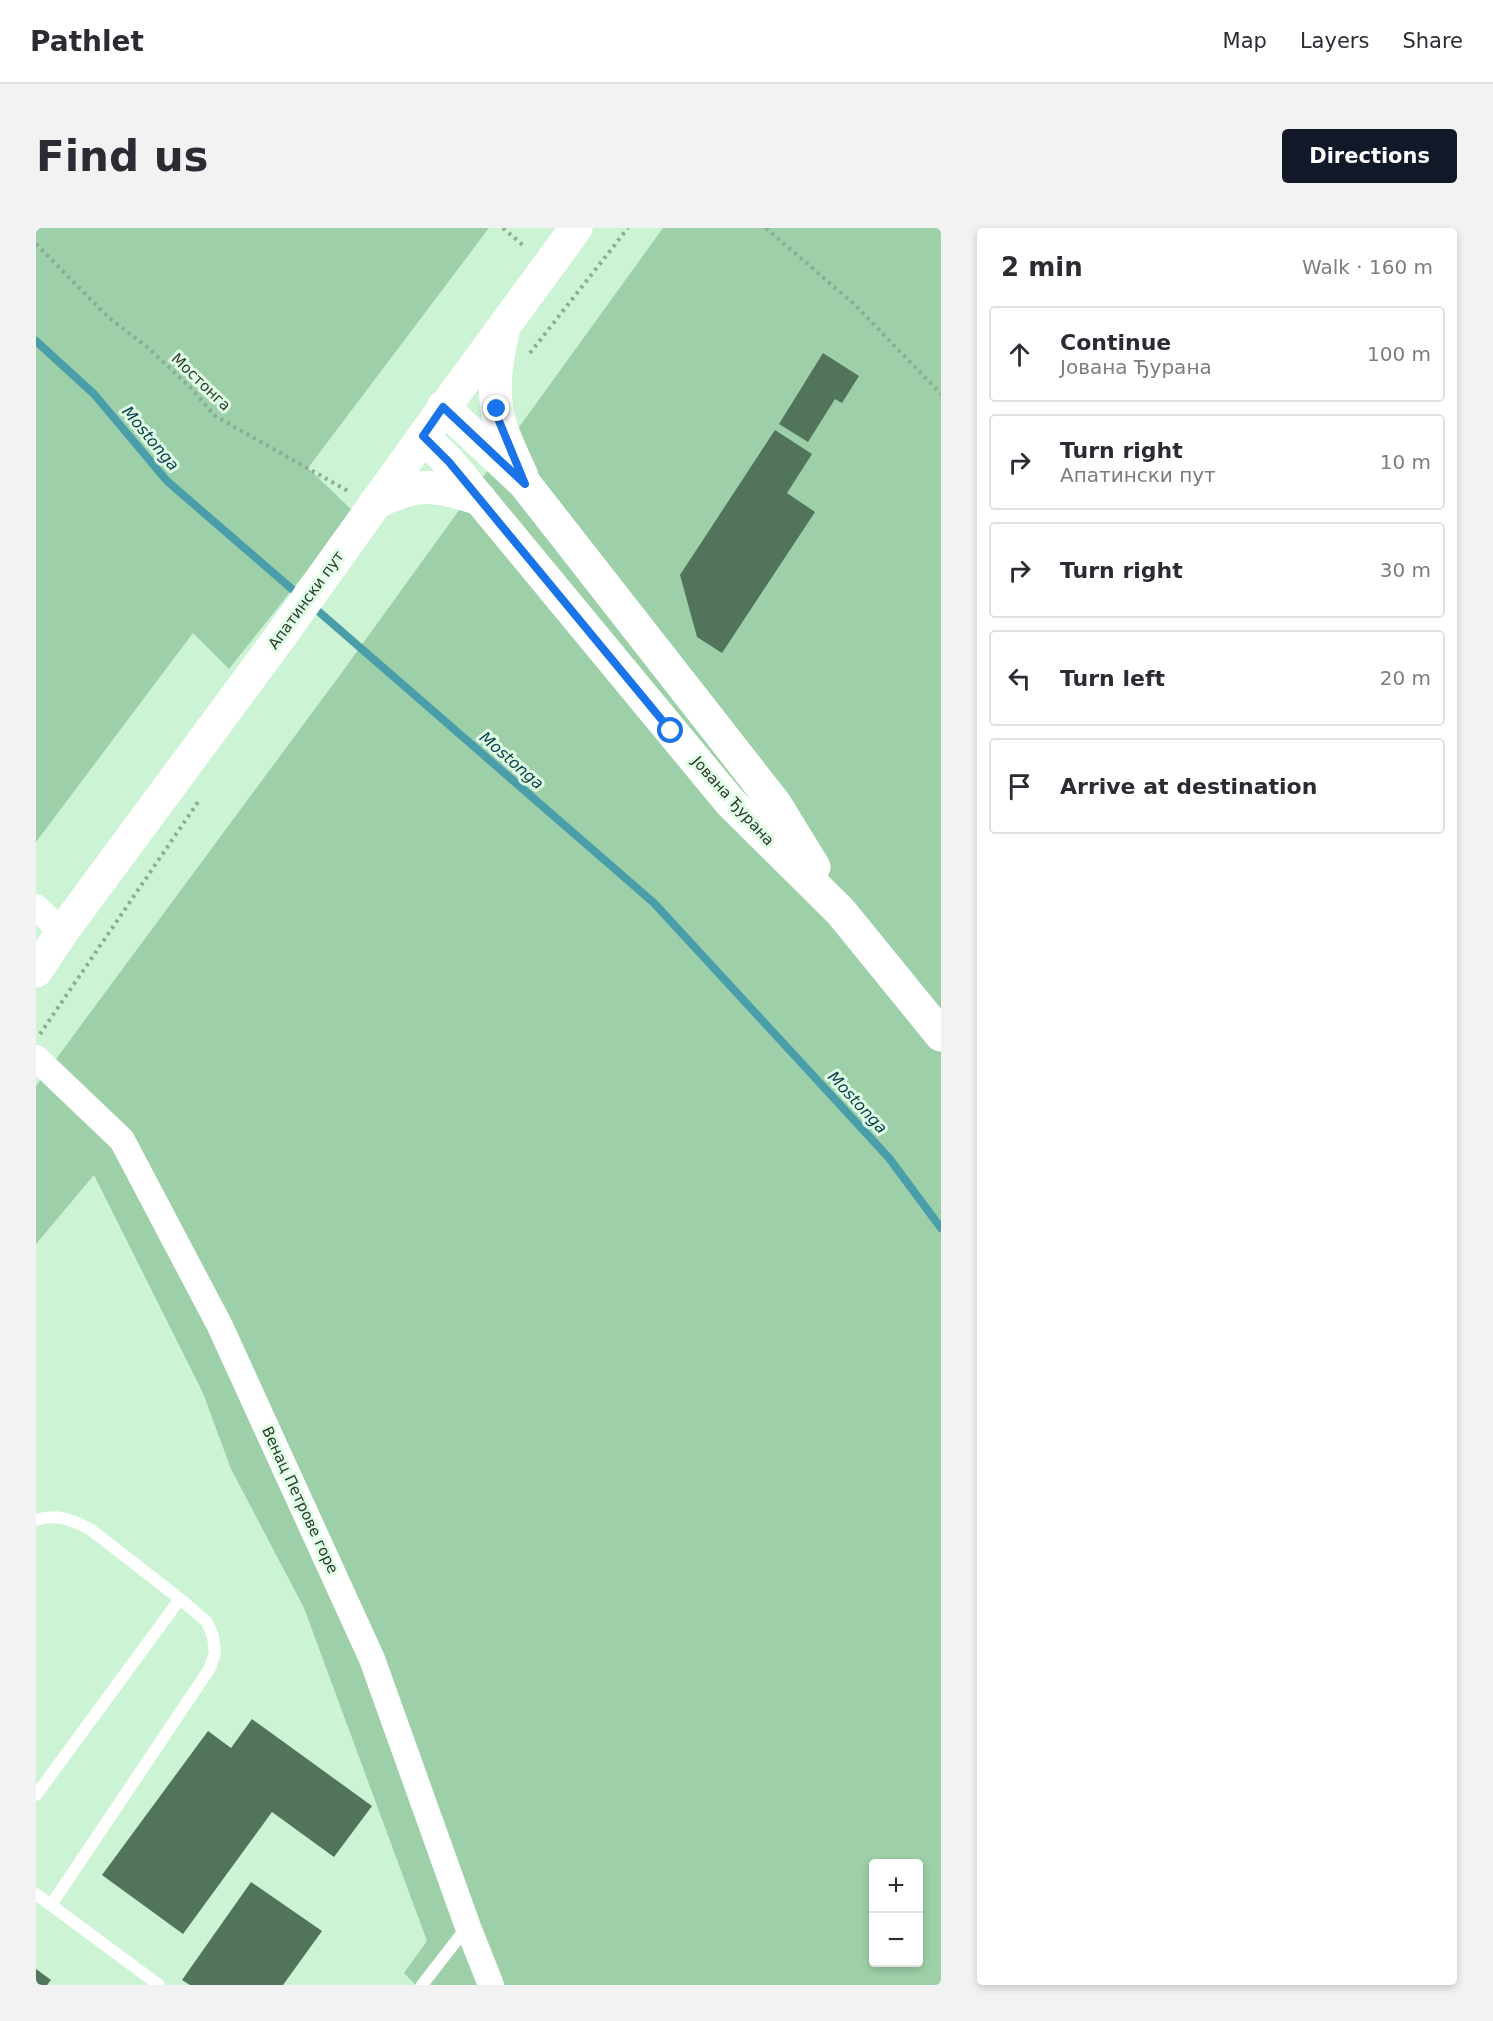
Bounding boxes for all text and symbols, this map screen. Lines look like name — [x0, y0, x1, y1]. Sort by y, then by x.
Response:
text: Pathlet — [30, 25, 144, 58]
text: Map — [1223, 29, 1267, 53]
text: Layers — [1300, 29, 1369, 53]
text: Share — [1402, 29, 1463, 53]
button: Directions — [1282, 129, 1457, 183]
text: Find us — [36, 132, 209, 181]
text: 2 min — [1001, 252, 1083, 282]
text: Walk · 160 m — [1302, 255, 1433, 279]
text: Continue — [1060, 330, 1171, 355]
icon: ahead — [1003, 338, 1036, 371]
text: 100 m — [1367, 342, 1431, 366]
street label: Мостонга — [168, 349, 234, 415]
text: Јована Ђурана — [1060, 355, 1212, 379]
route end — [483, 395, 509, 421]
water label: Mostonga — [118, 402, 183, 474]
text: Turn right — [1060, 438, 1183, 463]
icon: right — [1003, 446, 1036, 479]
text: 10 m — [1380, 450, 1431, 474]
text: Апатински пут — [1060, 463, 1216, 487]
street label: Апатински пут — [264, 547, 348, 653]
icon: right — [1003, 554, 1036, 587]
text: Turn right — [1060, 558, 1183, 583]
text: 30 m — [1380, 558, 1431, 582]
icon: left — [1003, 662, 1036, 695]
text: Turn left — [1060, 666, 1165, 691]
text: 20 m — [1380, 666, 1431, 690]
route start — [657, 717, 683, 743]
water label: Mostonga — [476, 728, 547, 793]
street label: Јована Ђурана — [688, 752, 778, 849]
icon: arrive — [1003, 770, 1036, 803]
text: Arrive at destination — [1060, 774, 1317, 799]
water label: Mostonga — [824, 1067, 891, 1137]
street label: Венац Петрове горе — [258, 1424, 342, 1576]
map controls — [869, 1859, 923, 1967]
button: + — [869, 1859, 923, 1913]
button: − — [869, 1913, 923, 1967]

